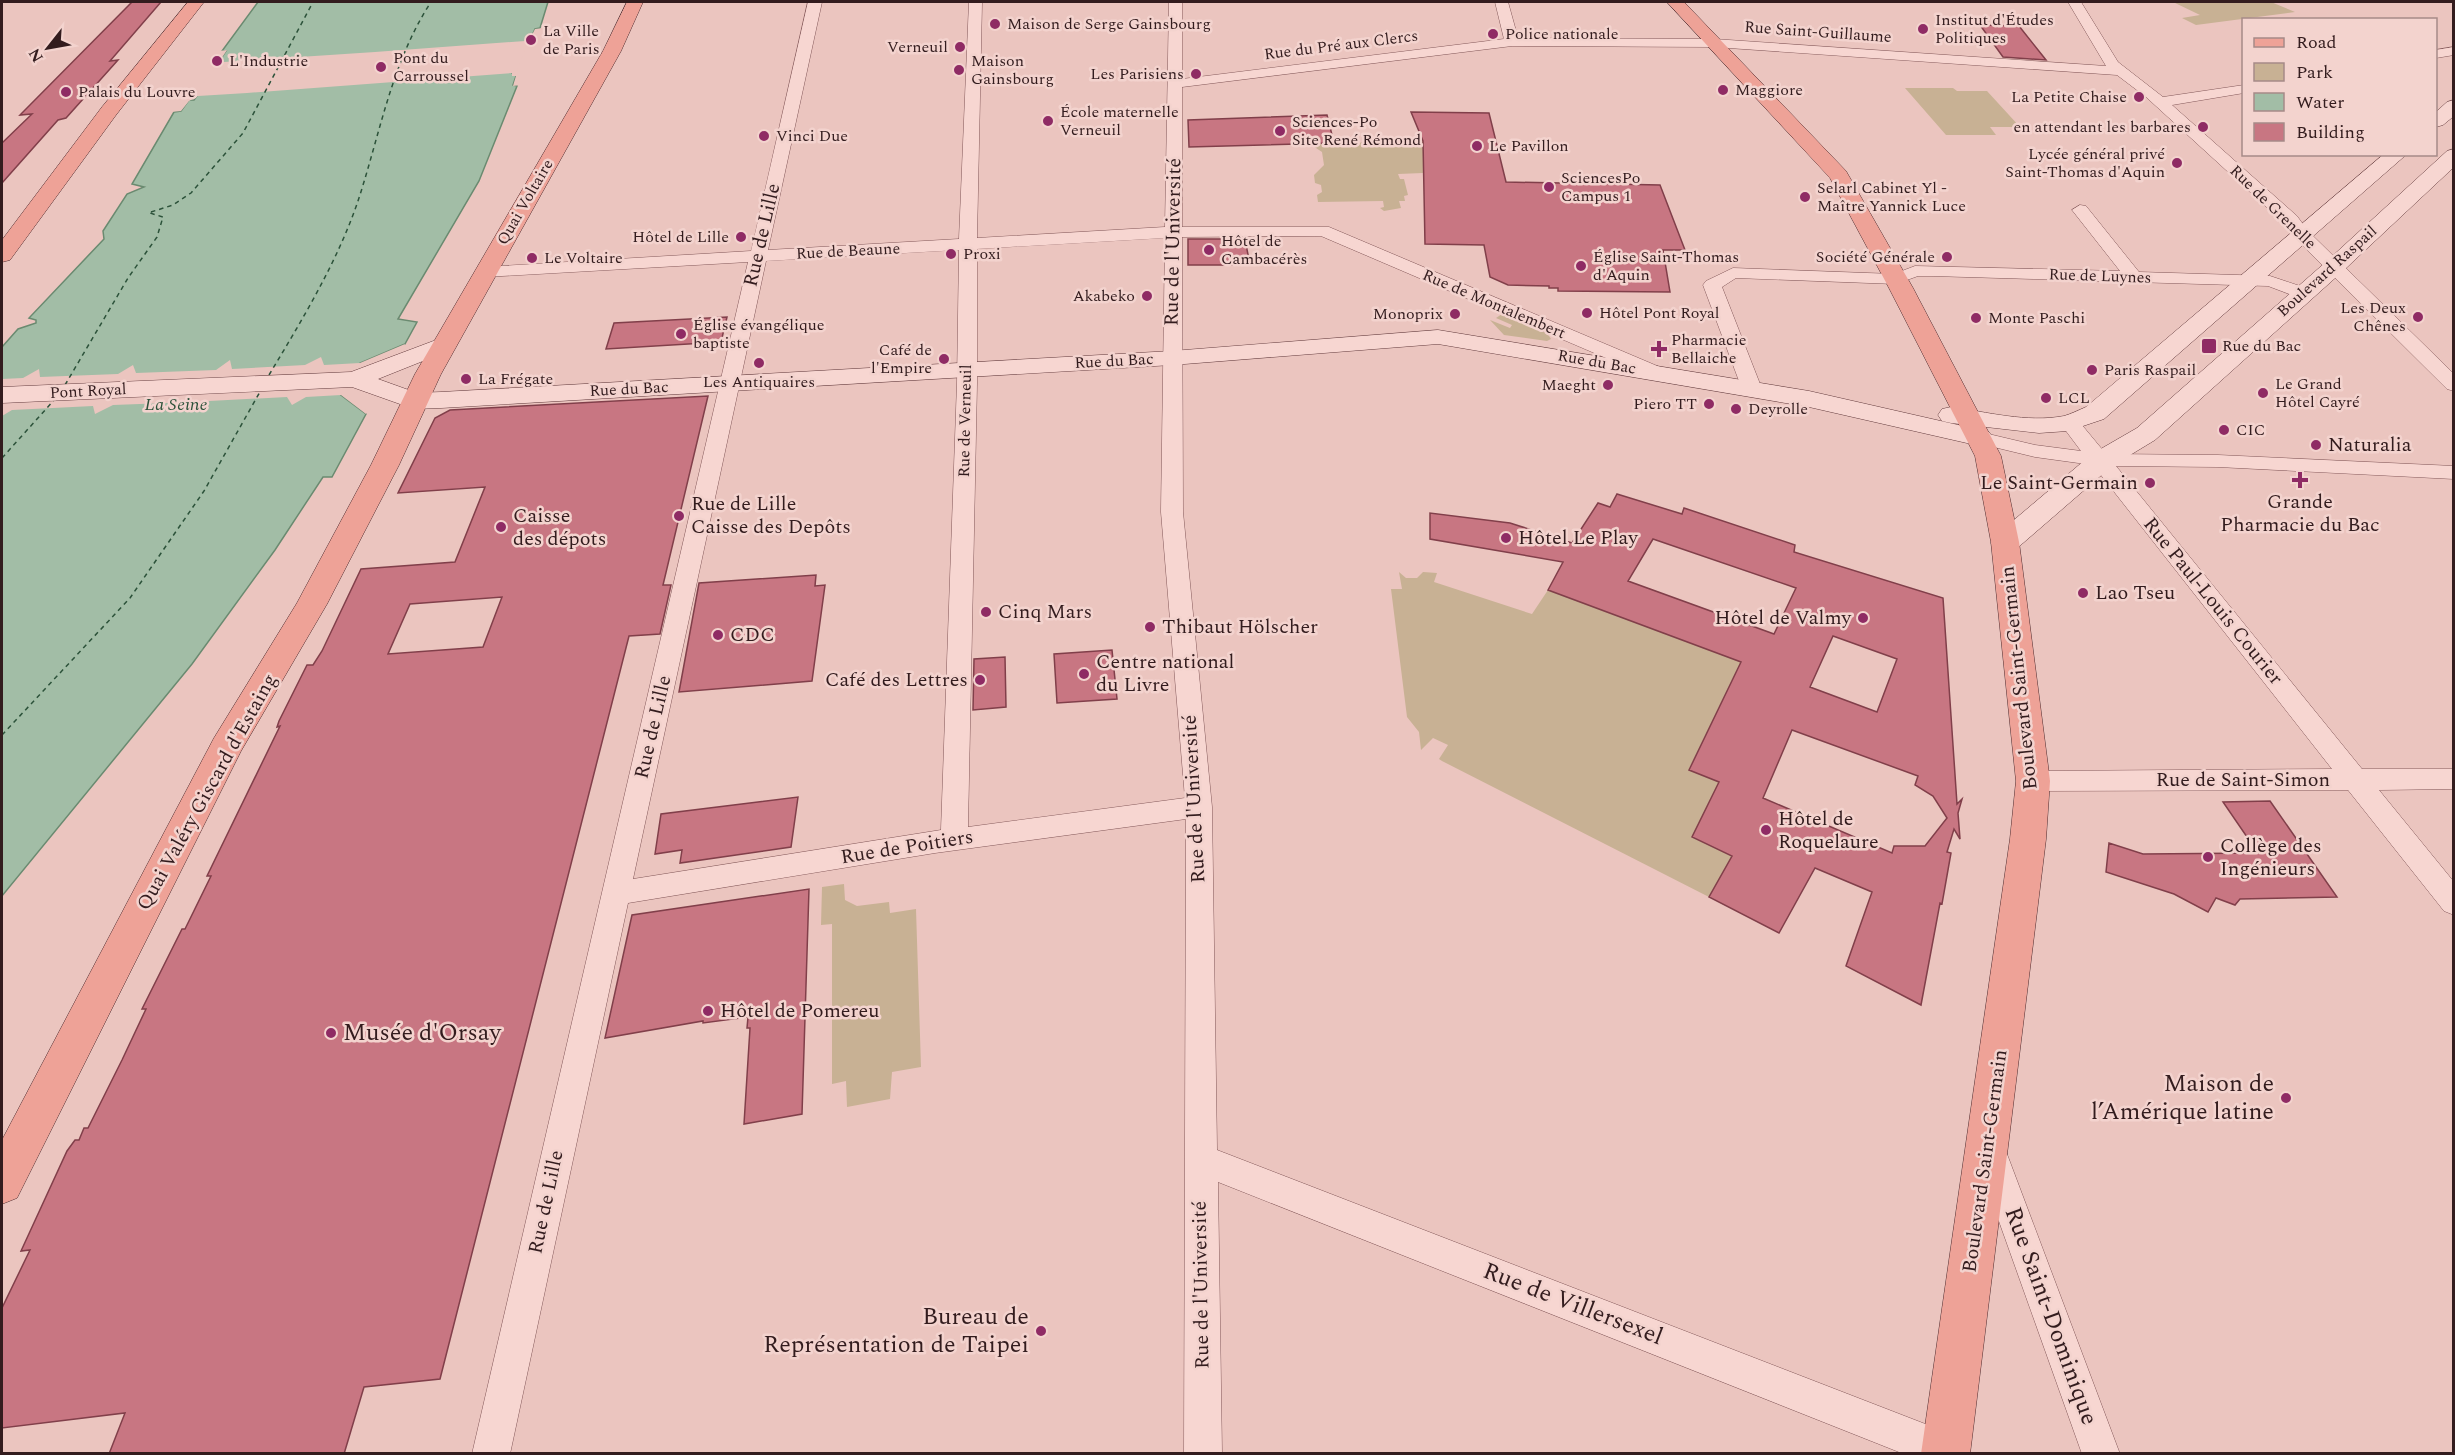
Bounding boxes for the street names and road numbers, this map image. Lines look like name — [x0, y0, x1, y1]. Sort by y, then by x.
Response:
street label: Rue Saint-Guillaume — [1744, 15, 1892, 49]
street label: Rue du Pré aux Clercs — [1263, 24, 1419, 66]
street label: Quai Voltaire — [491, 155, 559, 249]
street label: Rue de l'Université — [1157, 157, 1189, 326]
street label: Rue de Grenelle — [2224, 159, 2322, 255]
street label: Rue de Lille — [736, 180, 788, 290]
street label: Boulevard Raspail — [2272, 219, 2382, 323]
street label: Rue de Beaune — [795, 236, 901, 266]
street label: Rue de Luynes — [2048, 262, 2152, 290]
street label: Rue de Montalembert — [1419, 263, 1570, 345]
street label: Rue du Bac — [1556, 343, 1638, 381]
street label: Rue du Bac — [1074, 347, 1154, 375]
street label: Rue de Verneuil — [952, 364, 978, 478]
street label: Rue du Bac — [589, 375, 669, 403]
street label: Pont Royal — [49, 377, 127, 405]
street label: Rue Paul-Louis Courier — [2136, 510, 2290, 692]
street label: Boulevard Saint-Germain — [1992, 565, 2046, 791]
street label: Quai Valéry Giscard d'Estaing — [129, 668, 285, 916]
street label: Rue de Lille — [627, 672, 679, 782]
street label: Rue de l'Université — [1175, 714, 1213, 884]
street label: Rue de Saint-Simon — [2156, 765, 2330, 795]
street label: Rue de Poitiers — [838, 822, 976, 872]
street label: Boulevard Saint-Germain — [1954, 1047, 2016, 1275]
street label: Rue de Lille — [520, 1147, 572, 1257]
street label: Rue de l'Université — [1185, 1200, 1217, 1369]
street label: Rue Saint-Dominique — [1995, 1202, 2107, 1430]
street label: Rue de Villersexel — [1478, 1253, 1668, 1355]

